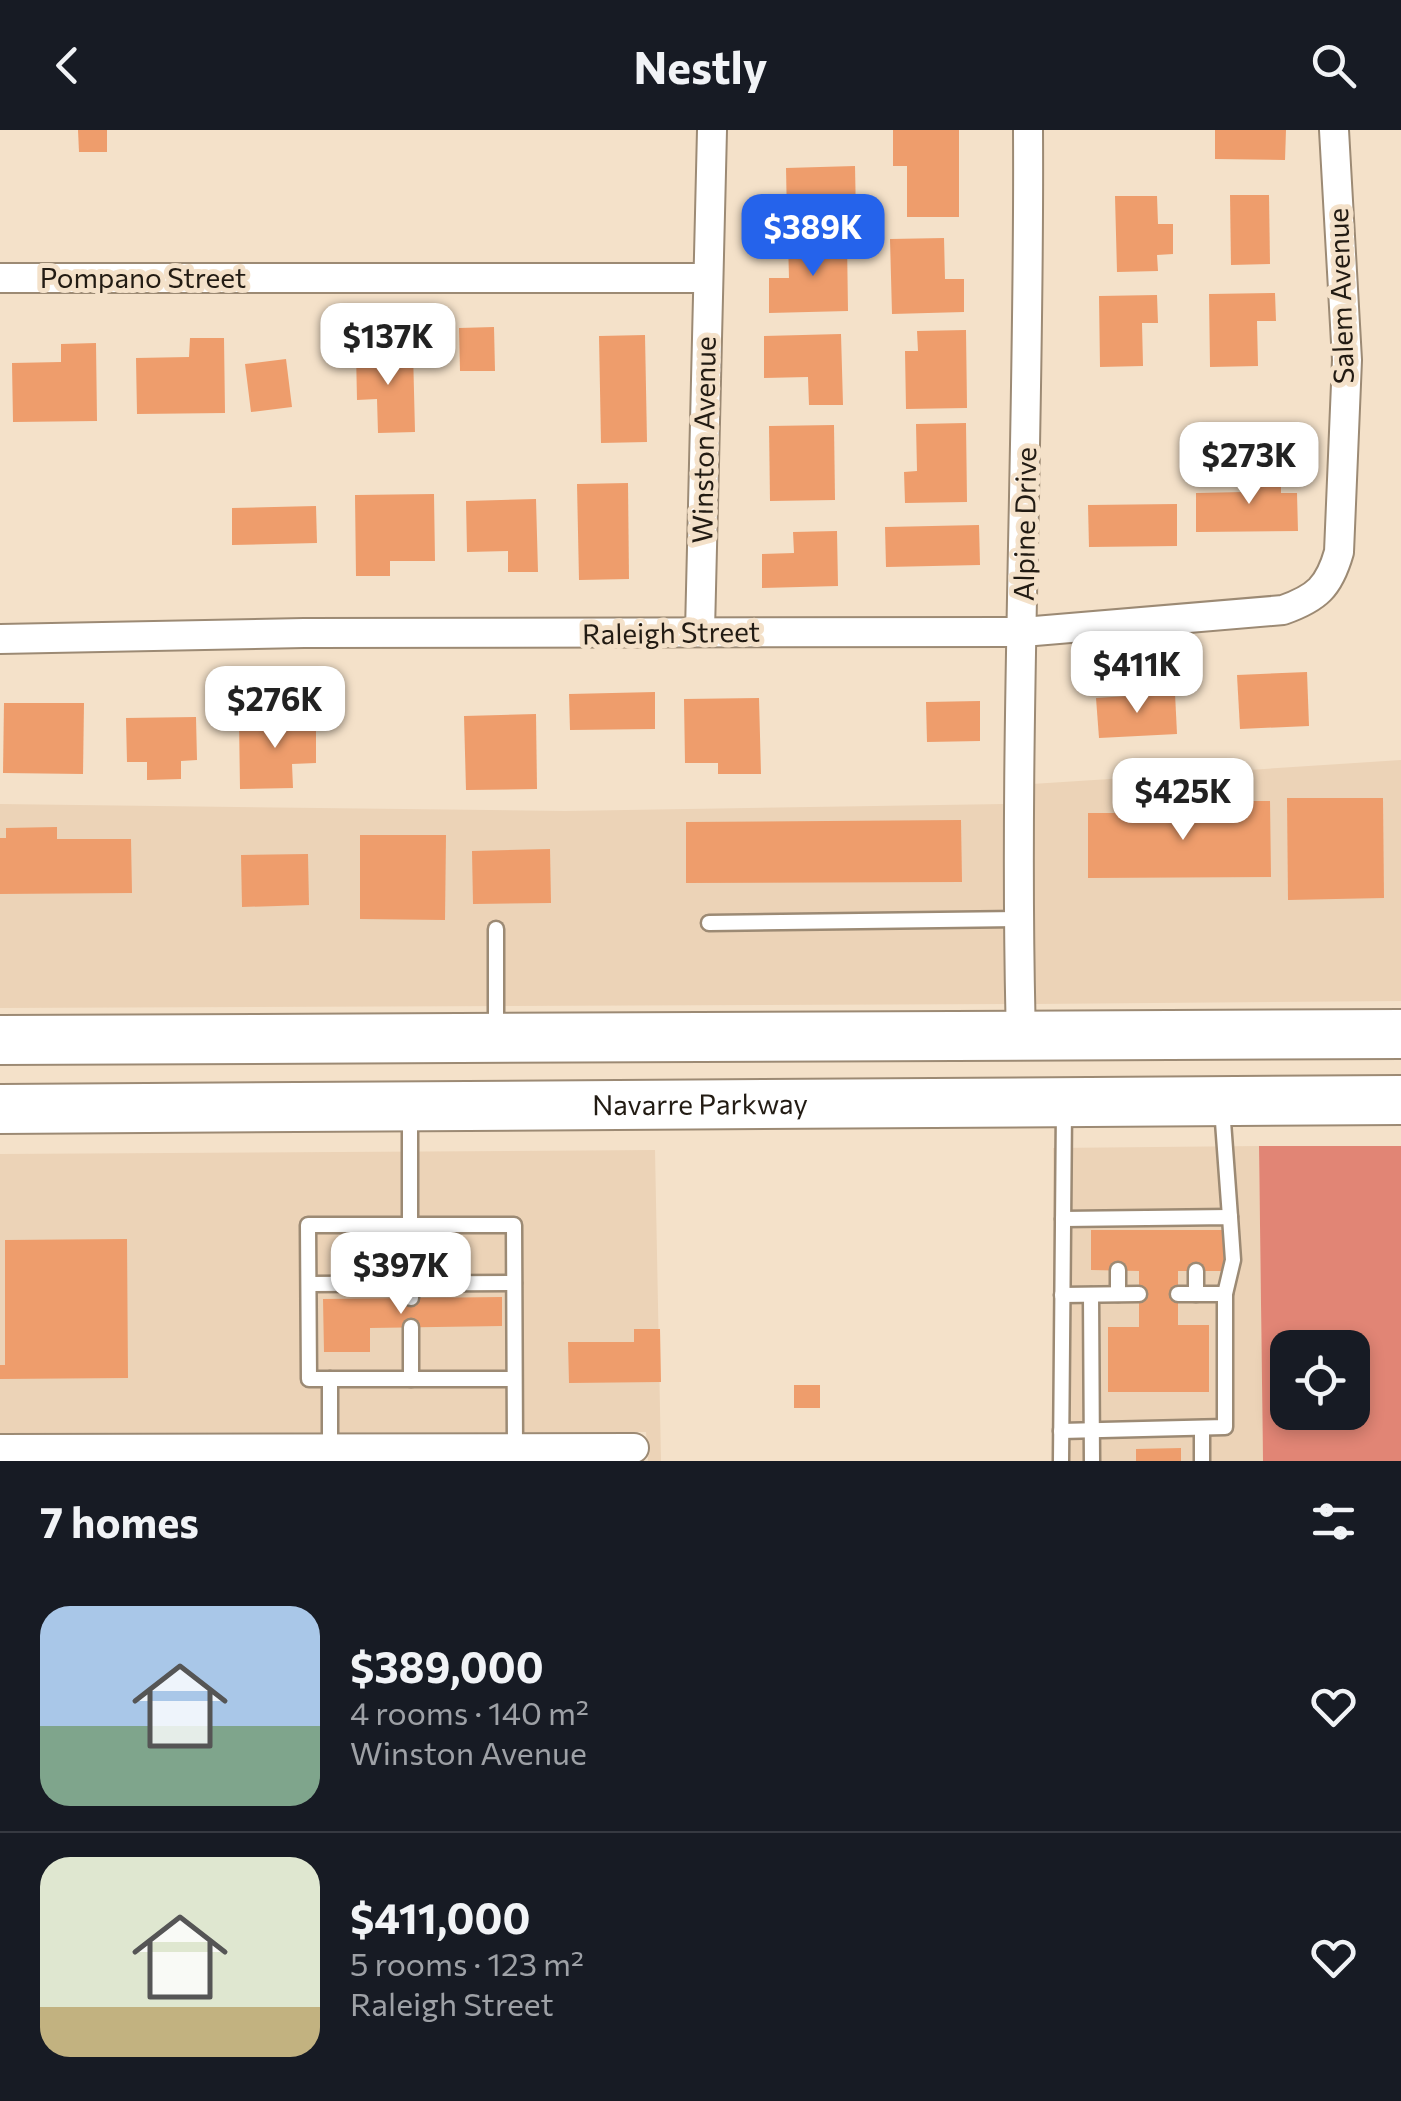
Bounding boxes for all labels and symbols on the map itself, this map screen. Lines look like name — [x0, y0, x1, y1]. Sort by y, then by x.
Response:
pin: $389K — [743, 194, 883, 279]
street label: Salem Avenue — [1320, 207, 1360, 385]
street label: Pompano Street — [40, 260, 246, 294]
pin: $137K — [318, 303, 458, 388]
street label: Winston Avenue — [684, 336, 722, 544]
pin: $273K — [1179, 422, 1319, 507]
street label: Alpine Drive — [1006, 447, 1042, 601]
street label: Raleigh Street — [582, 613, 760, 651]
pin: $411K — [1067, 631, 1207, 716]
pin: $276K — [205, 666, 345, 751]
pin: $425K — [1113, 758, 1253, 843]
street label: Navarre Parkway — [592, 1086, 808, 1121]
pin: $397K — [331, 1232, 471, 1317]

